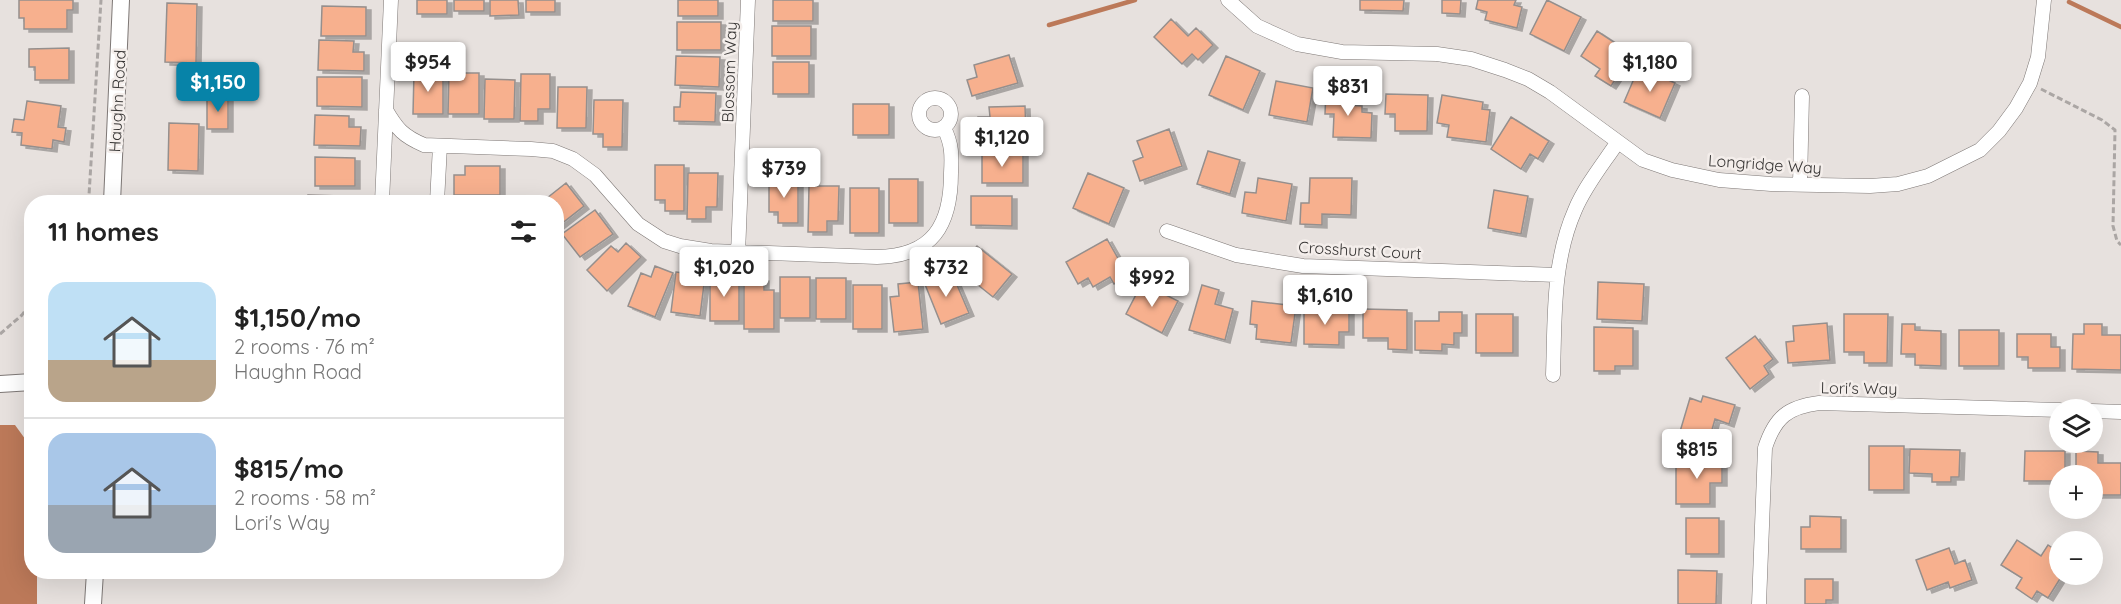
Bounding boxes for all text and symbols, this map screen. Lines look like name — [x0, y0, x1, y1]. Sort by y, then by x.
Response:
street label: Blossom Way — [717, 21, 741, 123]
pin: $954 — [392, 42, 464, 93]
pin: $1,180 — [1601, 42, 1699, 93]
street label: Haughn Road — [104, 49, 130, 153]
text: $954 — [405, 49, 451, 74]
text: $1,180 — [1623, 49, 1677, 74]
pin: $1,150 — [169, 62, 267, 113]
pin: $831 — [1312, 66, 1384, 117]
text: $1,150 — [190, 69, 246, 94]
text: $831 — [1327, 73, 1369, 98]
pin: $1,120 — [953, 117, 1051, 168]
text: $1,120 — [974, 124, 1030, 149]
pin: $739 — [748, 148, 820, 199]
street label: Longridge Way — [1708, 150, 1822, 178]
text: $739 — [761, 155, 807, 180]
text: 11 homes — [48, 215, 159, 248]
icon: filters — [507, 215, 540, 248]
street label: Crosshurst Court — [1298, 237, 1422, 263]
pin: $1,020 — [675, 247, 773, 298]
pin: $732 — [910, 247, 982, 298]
text: $1,020 — [693, 254, 755, 279]
text: $732 — [923, 254, 969, 279]
pin: $992 — [1116, 257, 1188, 308]
text: $992 — [1129, 264, 1175, 289]
pin: $1,610 — [1276, 275, 1374, 326]
text: $1,610 — [1297, 282, 1353, 307]
text: $1,150/mo — [234, 301, 361, 334]
icon: home — [96, 306, 168, 378]
text: 2 rooms · 76 m² — [234, 334, 375, 359]
text: Haughn Road — [234, 359, 362, 384]
street label: Lori's Way — [1820, 377, 1898, 399]
map controls — [2049, 399, 2103, 585]
button: layers — [2049, 399, 2103, 453]
pin: $815 — [1661, 429, 1733, 480]
text: $815 — [1676, 436, 1718, 461]
text: $815/mo — [234, 452, 344, 485]
icon: home — [96, 457, 168, 529]
button: + — [2049, 465, 2103, 519]
text: 2 rooms · 58 m² — [234, 485, 376, 510]
text: Lori's Way — [234, 510, 330, 535]
button: − — [2049, 531, 2103, 585]

